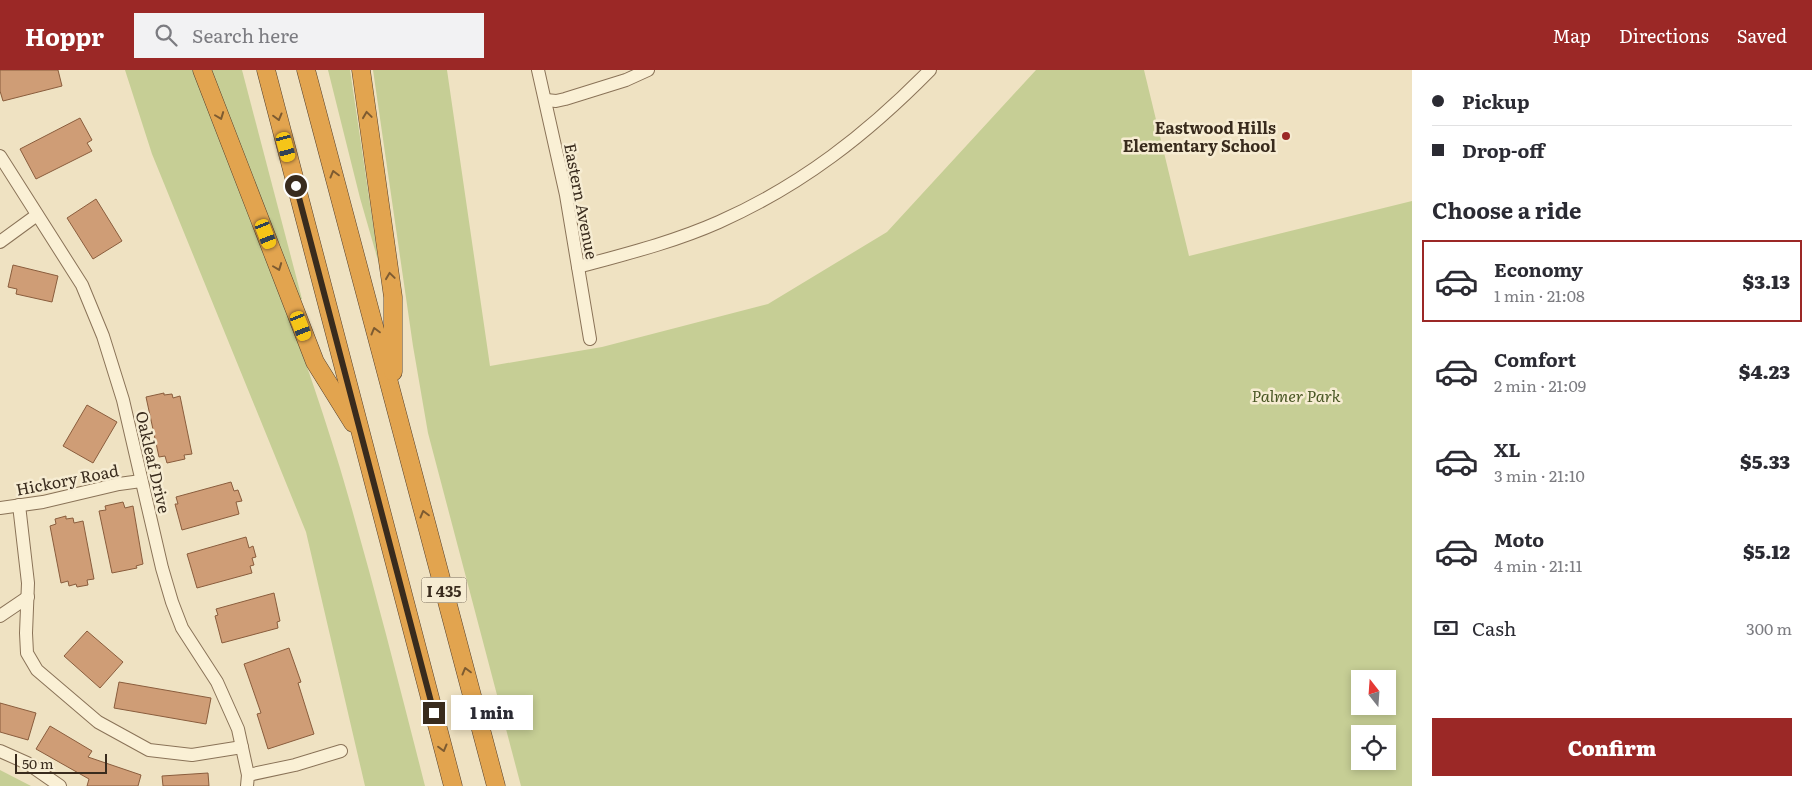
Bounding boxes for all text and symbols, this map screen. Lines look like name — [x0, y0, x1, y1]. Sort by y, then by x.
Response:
search box — [134, 13, 484, 58]
text: Hoppr — [25, 18, 104, 53]
icon: search — [152, 21, 180, 49]
text: Search here — [192, 21, 299, 49]
text: Map — [1553, 22, 1591, 49]
text: Directions — [1619, 22, 1709, 49]
text: Saved — [1737, 22, 1787, 49]
text: Pickup — [1462, 87, 1530, 115]
one-way arrow — [214, 111, 224, 119]
one-way arrow — [362, 111, 373, 119]
one-way arrow — [273, 113, 283, 121]
place label: Eastwood Hills Elementary School — [1123, 115, 1276, 157]
marker: Eastwood Hills Elementary School — [1280, 130, 1292, 142]
car — [274, 131, 297, 163]
text: Drop-off — [1462, 136, 1545, 164]
street label: Eastern Avenue — [559, 141, 605, 261]
one-way arrow — [329, 170, 339, 178]
route start — [285, 175, 307, 197]
text: Choose a ride — [1432, 193, 1581, 226]
car — [253, 217, 278, 251]
text: Economy — [1494, 255, 1583, 283]
icon: car — [1434, 259, 1479, 304]
one-way arrow — [272, 262, 282, 271]
text: $3.13 — [1743, 267, 1790, 295]
one-way arrow — [385, 272, 396, 280]
text: 1 min · 21:08 — [1494, 283, 1585, 307]
car — [288, 309, 313, 343]
one-way arrow — [371, 327, 381, 335]
text: Comfort — [1494, 345, 1576, 373]
icon: car — [1434, 349, 1479, 394]
text: $4.23 — [1739, 357, 1790, 385]
text: 2 min · 21:09 — [1494, 373, 1586, 397]
park label: Palmer Park — [1252, 383, 1341, 407]
street label: Oakleaf Drive — [131, 409, 177, 515]
text: XL — [1494, 435, 1521, 463]
icon: car — [1434, 439, 1479, 484]
text: $5.33 — [1740, 447, 1790, 475]
street label: Hickory Road — [14, 457, 121, 501]
text: 3 min · 21:10 — [1494, 463, 1585, 487]
one-way arrow — [419, 510, 430, 519]
text: Moto — [1494, 525, 1544, 553]
icon: car — [1434, 529, 1479, 574]
text: $5.12 — [1743, 537, 1790, 565]
text: 4 min · 21:11 — [1494, 553, 1582, 577]
road number: I 435 — [422, 578, 466, 602]
icon: cash — [1432, 614, 1460, 642]
text: Cash — [1472, 614, 1516, 642]
text: 300 m — [1746, 616, 1792, 640]
one-way arrow — [461, 667, 472, 676]
north arrow — [1351, 670, 1396, 715]
map controls — [1351, 670, 1396, 770]
callout: 1 min — [452, 696, 534, 730]
text: 1 min — [470, 700, 514, 724]
route end — [423, 702, 445, 724]
button: Confirm — [1432, 718, 1792, 776]
button: locate — [1351, 725, 1396, 770]
one-way arrow — [437, 744, 448, 753]
scale bar — [15, 751, 108, 774]
text: 50 m — [22, 753, 54, 773]

